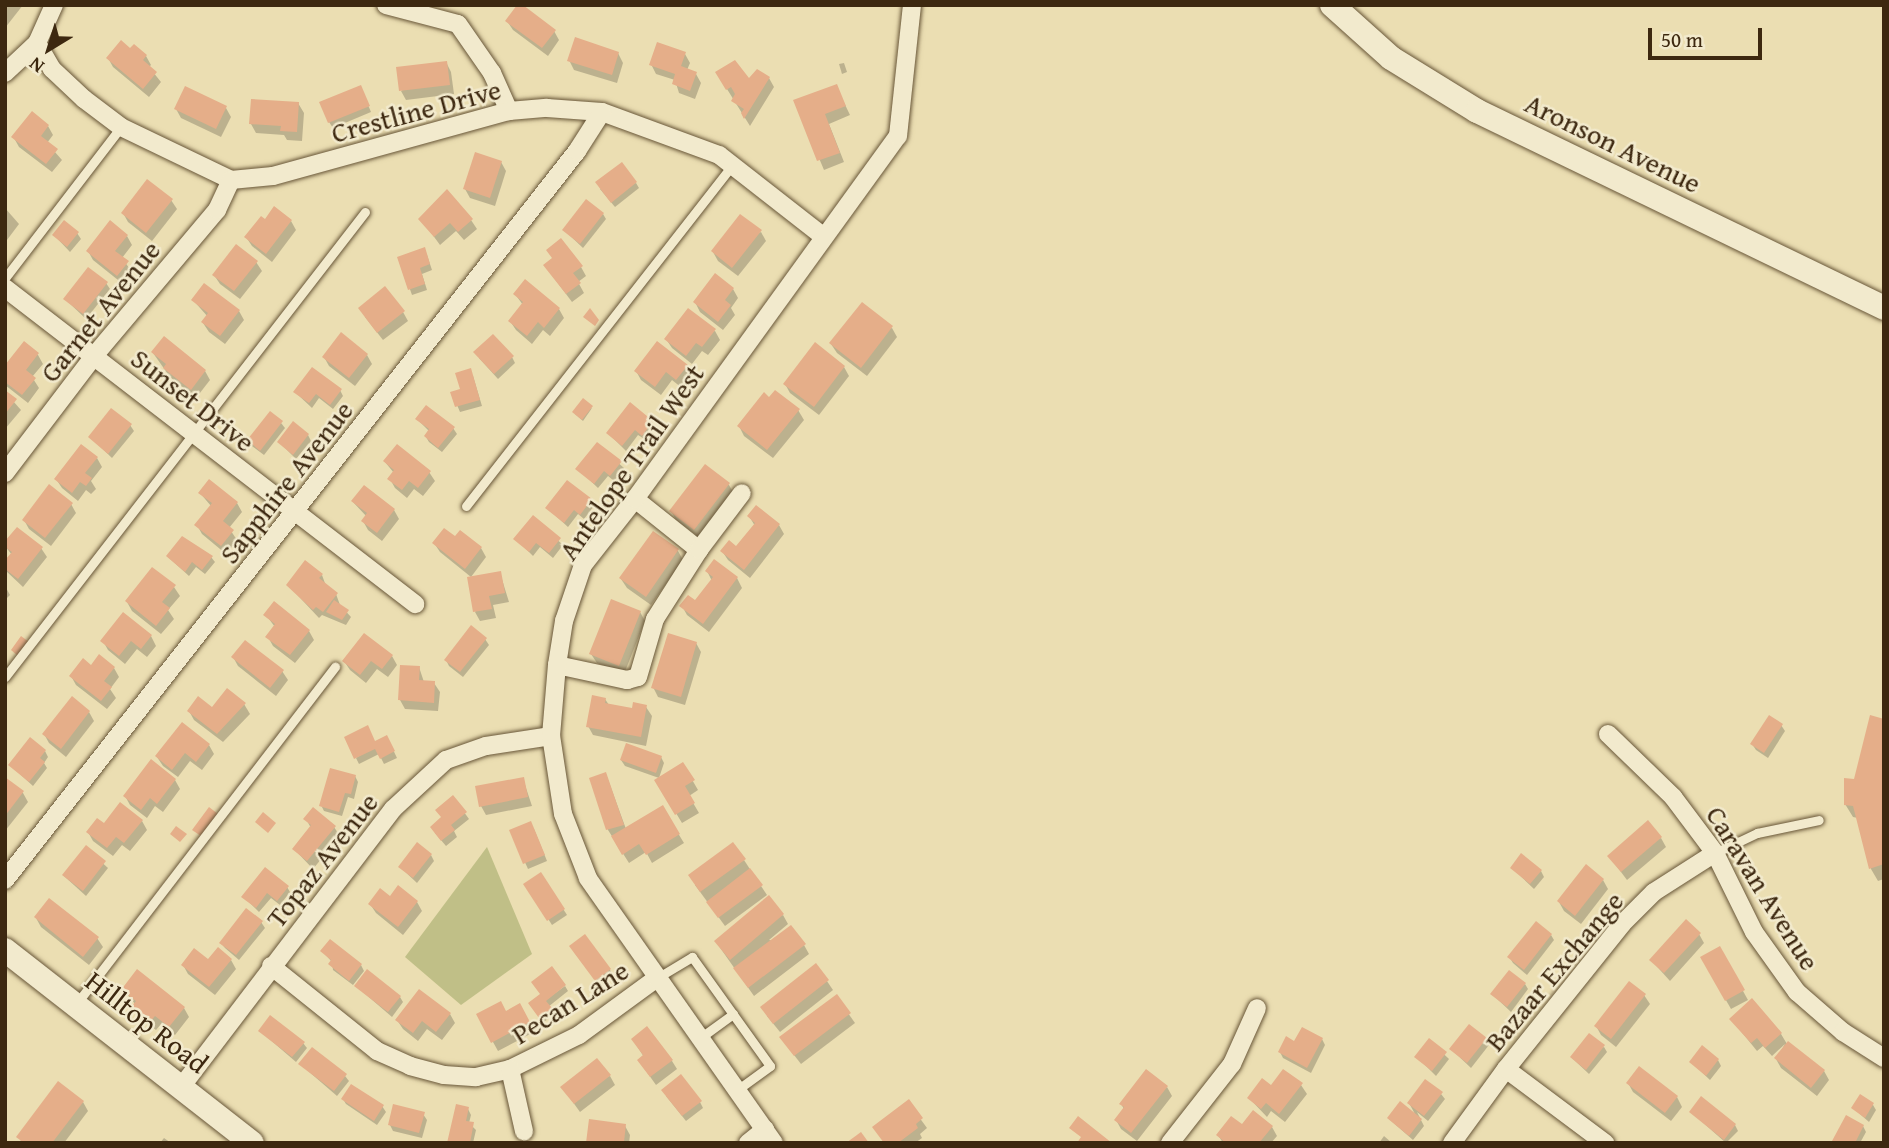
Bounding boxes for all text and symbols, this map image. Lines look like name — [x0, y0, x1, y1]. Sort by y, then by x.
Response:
north arrow — [14, 14, 84, 84]
scale bar — [1651, 14, 1765, 58]
text: 50 m — [1661, 24, 1703, 55]
text: N — [22, 51, 50, 80]
street label: Crestline Drive — [328, 72, 504, 150]
street label: Aronson Avenue — [1520, 86, 1706, 200]
street label: Garnet Avenue — [33, 234, 167, 388]
street label: Sunset Drive — [124, 341, 262, 459]
street label: Antelope Trail West — [551, 358, 711, 566]
street label: Sapphire Avenue — [212, 394, 360, 570]
street label: Topaz Avenue — [259, 786, 385, 934]
street label: Caravan Avenue — [1699, 800, 1827, 976]
street label: Bazaar Exchange — [1478, 884, 1630, 1058]
street label: Pecan Lane — [505, 953, 635, 1051]
street label: Hilltop Road — [79, 964, 215, 1080]

